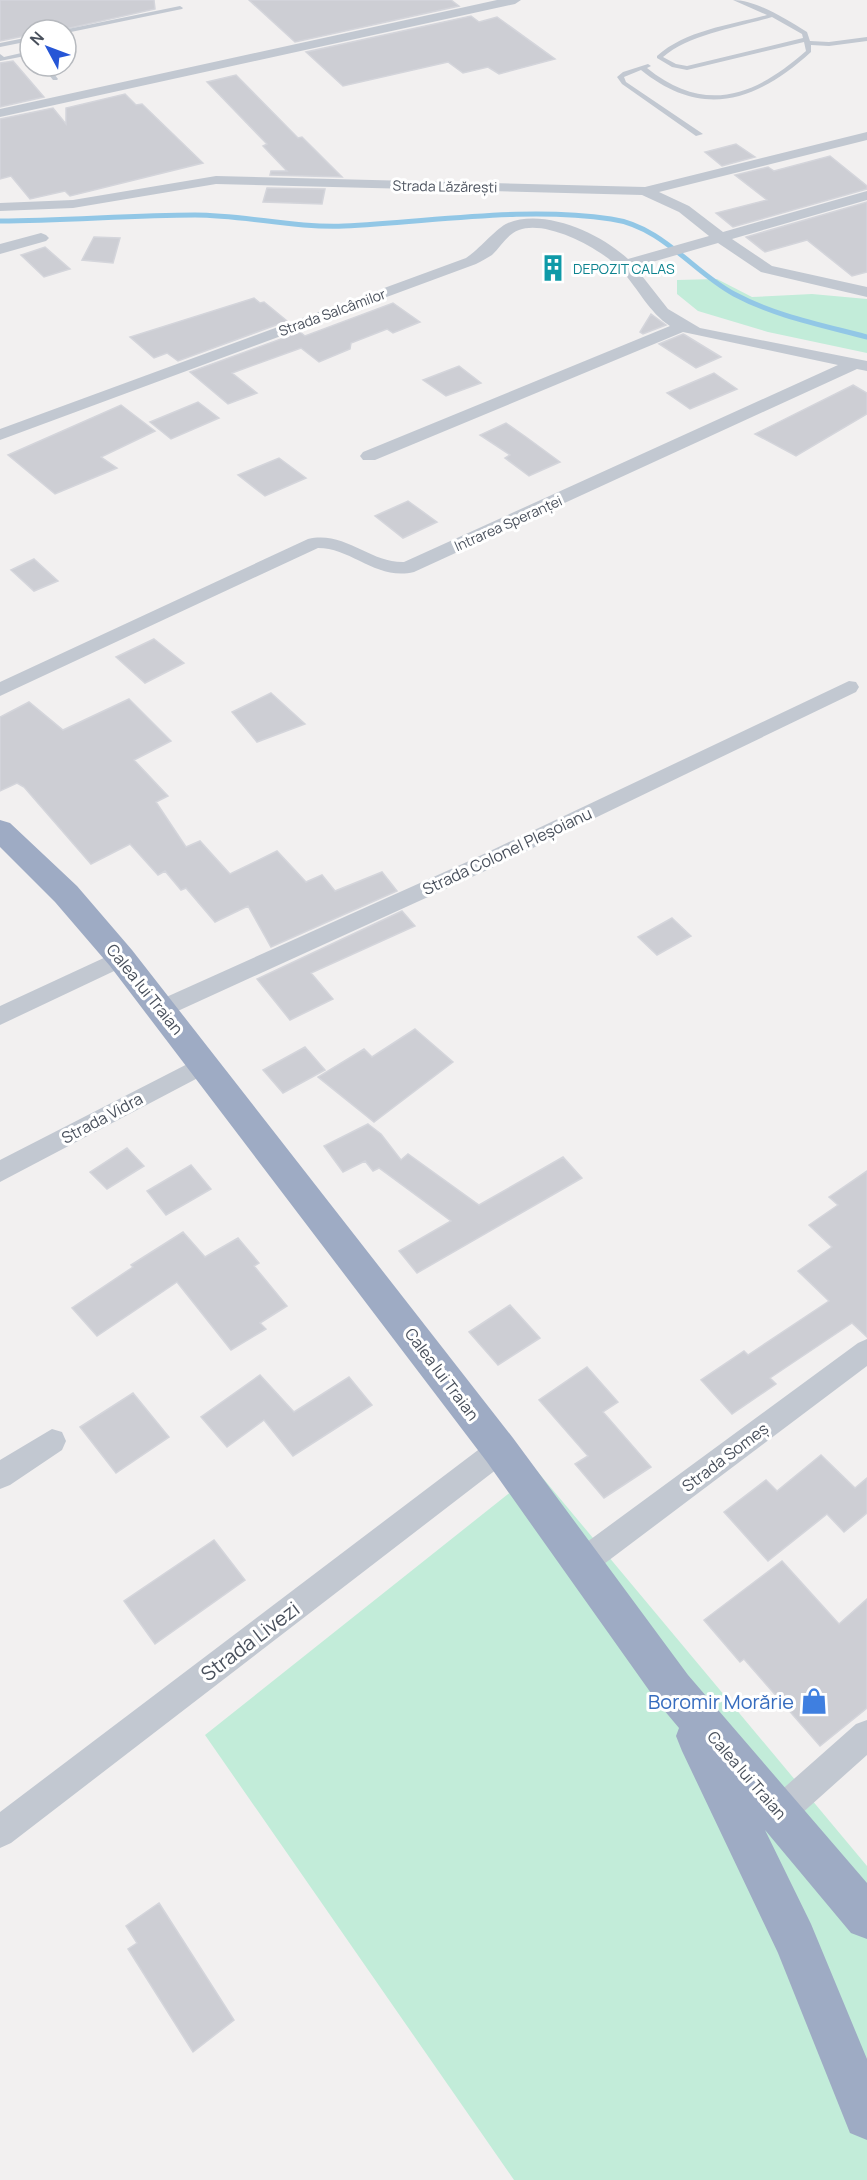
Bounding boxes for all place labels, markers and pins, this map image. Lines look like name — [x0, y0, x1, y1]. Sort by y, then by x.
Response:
building icon: DEPOZIT CALAS — [538, 253, 568, 283]
place label: DEPOZIT CALAS — [573, 259, 675, 278]
shop icon: Boromir Morărie — [799, 1686, 829, 1716]
place label: Boromir Morărie — [648, 1688, 794, 1715]

